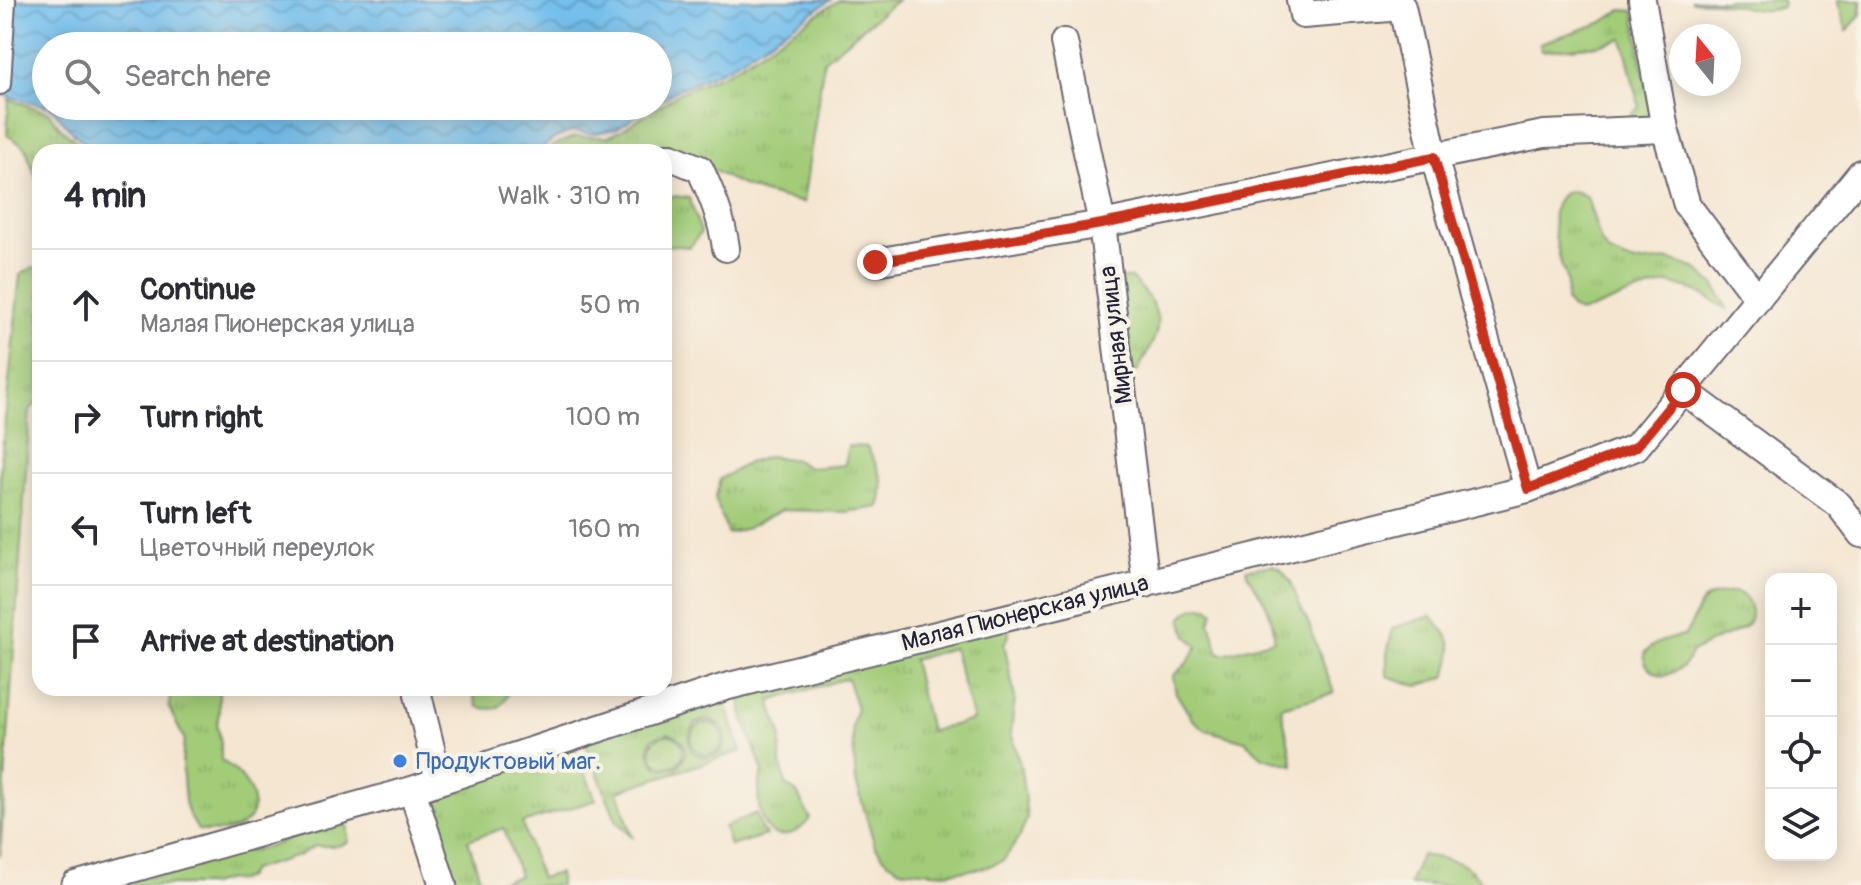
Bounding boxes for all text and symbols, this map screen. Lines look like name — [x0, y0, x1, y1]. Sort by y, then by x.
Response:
north arrow — [1669, 24, 1741, 96]
search box — [32, 32, 672, 120]
icon: search — [60, 54, 104, 98]
text: Search here — [124, 58, 271, 95]
text: 4 min — [64, 175, 146, 218]
text: Walk · 310 m — [498, 180, 640, 212]
route end — [857, 244, 893, 280]
street label: Мирная улица — [1093, 264, 1139, 406]
text: Continue — [140, 271, 255, 308]
icon: ahead — [64, 283, 108, 327]
text: 50 m — [579, 289, 640, 321]
text: Малая Пионерская улица — [140, 308, 415, 340]
route start — [1665, 372, 1701, 408]
icon: right — [64, 395, 108, 439]
text: Turn right — [140, 399, 263, 436]
text: 100 m — [566, 401, 640, 433]
text: Turn left — [140, 495, 251, 532]
icon: left — [64, 507, 108, 551]
text: 160 m — [568, 513, 640, 545]
text: Цветочный переулок — [140, 532, 375, 564]
street label: Малая Пионерская улица — [898, 568, 1152, 658]
map controls — [1765, 573, 1837, 861]
button: + — [1765, 573, 1837, 645]
icon: arrive — [64, 619, 108, 663]
text: Arrive at destination — [140, 623, 394, 660]
button: − — [1765, 645, 1837, 717]
button: locate — [1765, 717, 1837, 789]
place label: Продуктовый маг. — [416, 747, 601, 776]
marker: Продуктовый маг. — [391, 752, 409, 770]
button: layers — [1765, 789, 1837, 861]

